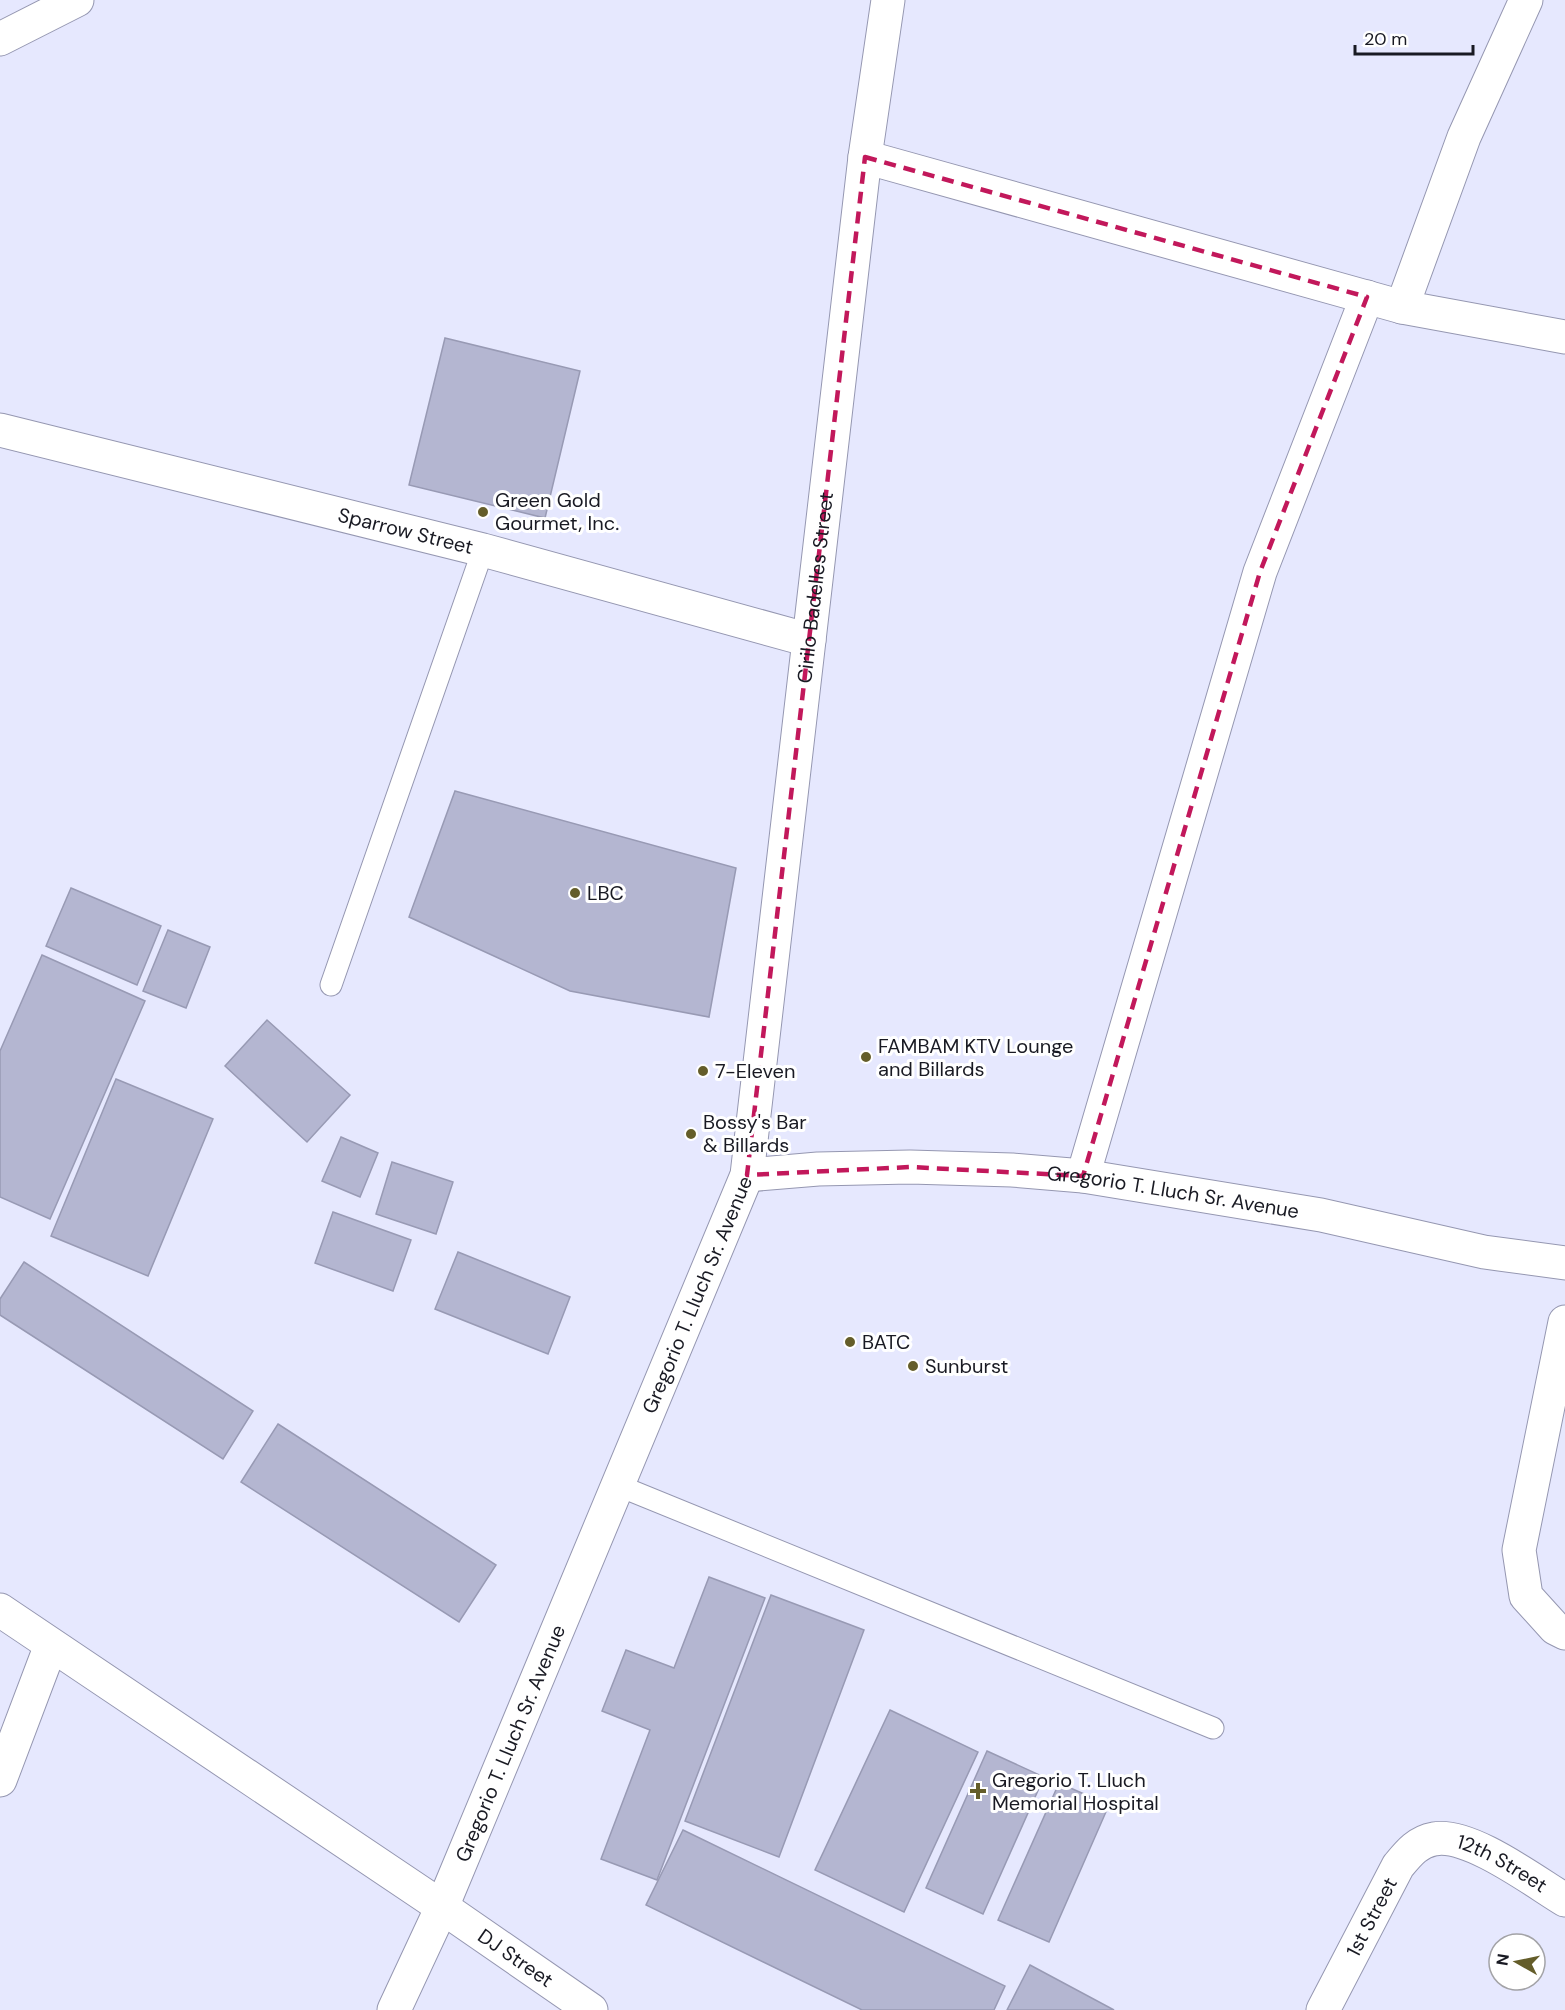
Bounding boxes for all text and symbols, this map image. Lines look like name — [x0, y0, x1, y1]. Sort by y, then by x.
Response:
scale bar — [1355, 18, 1474, 56]
text: 20 m — [1364, 27, 1407, 51]
place label: Green Gold Gourmet, Inc. — [495, 487, 619, 536]
street label: Cirilo Badelles Street — [791, 490, 839, 685]
street label: Sparrow Street — [335, 501, 476, 560]
marker: Green Gold Gourmet, Inc. — [476, 505, 490, 519]
place label: LBC — [587, 880, 624, 906]
marker: LBC — [568, 886, 582, 900]
place label: FAMBAM KTV Lounge and Billards — [878, 1033, 1073, 1082]
marker: FAMBAM KTV Lounge and Billards — [859, 1050, 873, 1064]
place label: 7-Eleven — [715, 1058, 795, 1084]
marker: 7-Eleven — [696, 1064, 710, 1078]
place label: Bossy's Bar & Billards — [703, 1109, 807, 1158]
marker: Bossy's Bar & Billards — [684, 1127, 698, 1141]
street label: Gregorio T. Lluch Sr. Avenue — [1046, 1160, 1301, 1224]
street label: Gregorio T. Lluch Sr. Avenue — [636, 1172, 758, 1417]
place label: BATC — [862, 1329, 910, 1355]
marker: BATC — [843, 1335, 857, 1349]
place label: Sunburst — [925, 1353, 1009, 1379]
marker: Sunburst — [906, 1359, 920, 1373]
street label: Gregorio T. Lluch Sr. Avenue — [449, 1621, 571, 1866]
place label: Gregorio T. Lluch Memorial Hospital — [992, 1767, 1159, 1816]
marker: Gregorio T. Lluch Memorial Hospital — [969, 1782, 987, 1800]
street label: 12th Street — [1454, 1828, 1552, 1898]
street label: 1st Street — [1340, 1873, 1403, 1961]
street label: DJ Street — [473, 1923, 558, 1993]
north arrow — [1487, 1932, 1547, 1992]
text: N — [1491, 1952, 1514, 1967]

